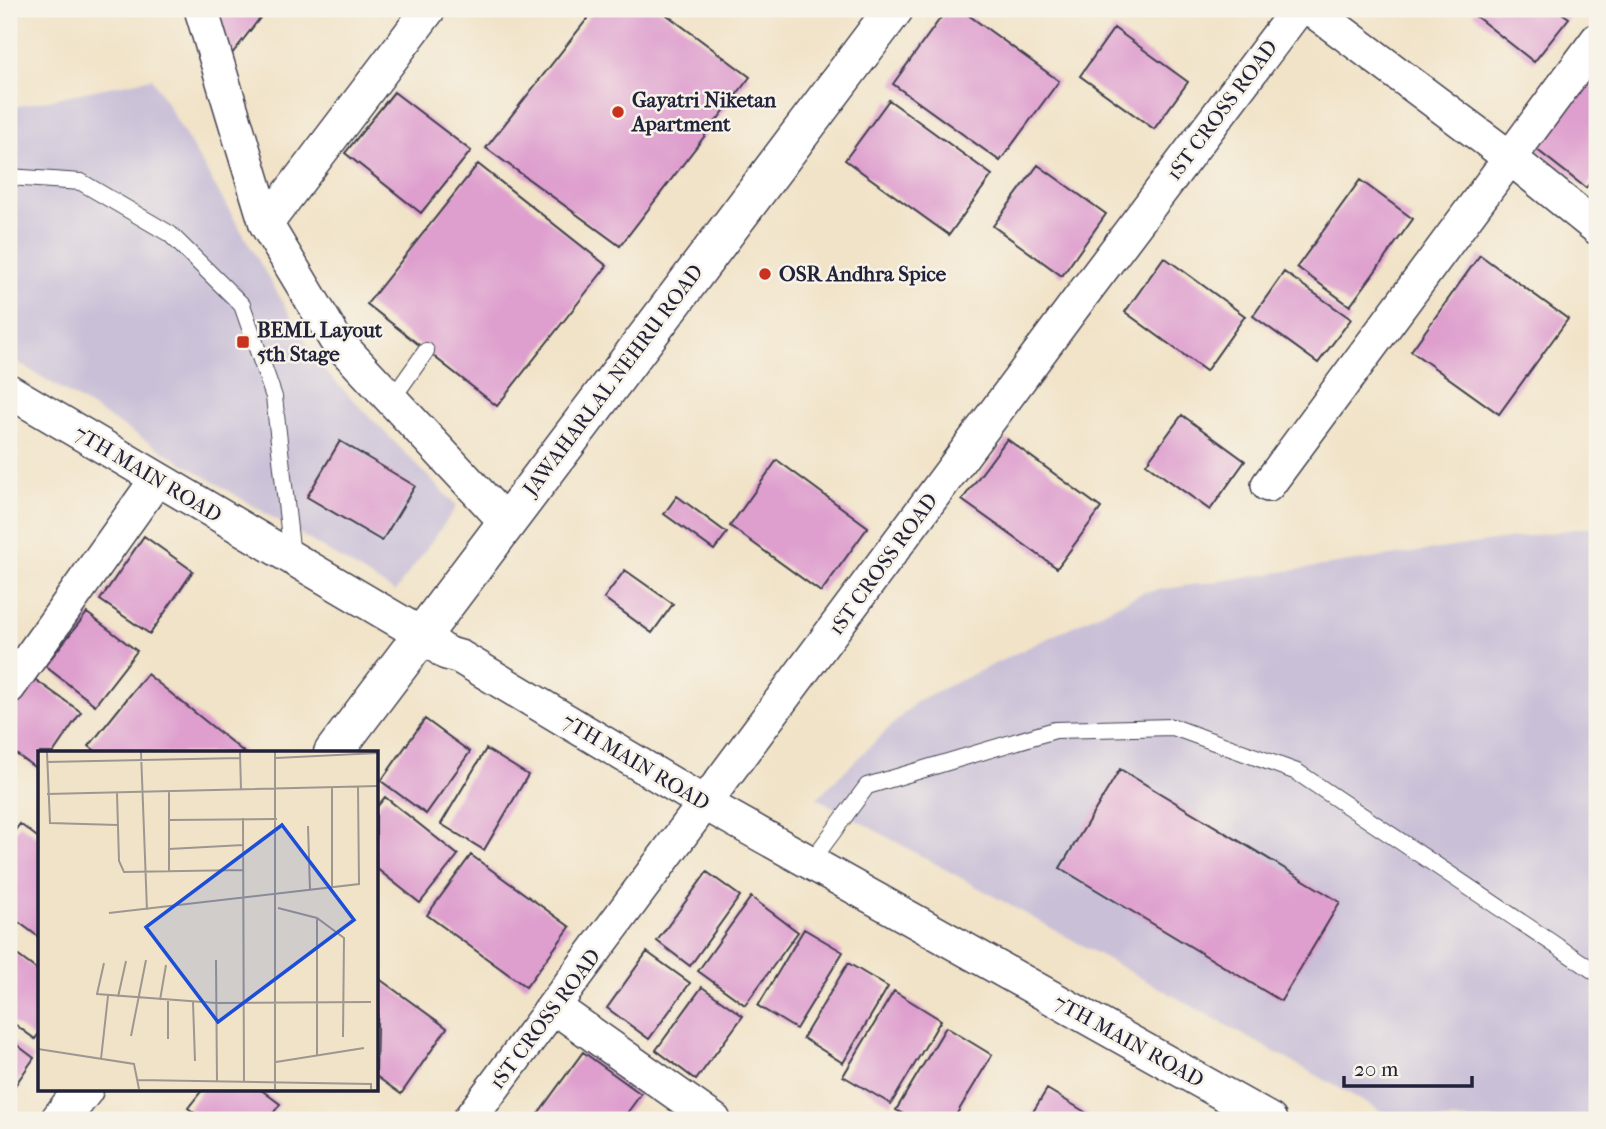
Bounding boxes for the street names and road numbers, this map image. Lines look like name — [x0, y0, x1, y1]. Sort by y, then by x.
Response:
street label: 1ST CROSS ROAD — [1162, 35, 1282, 185]
street label: JAWAHARLAL NEHRU ROAD — [517, 260, 708, 502]
street label: 7TH MAIN ROAD — [70, 421, 226, 527]
street label: 1ST CROSS ROAD — [824, 489, 942, 639]
street label: 7TH MAIN ROAD — [558, 709, 714, 815]
street label: 1ST CROSS ROAD — [485, 944, 605, 1094]
street label: 7TH MAIN ROAD — [1050, 990, 1208, 1092]

